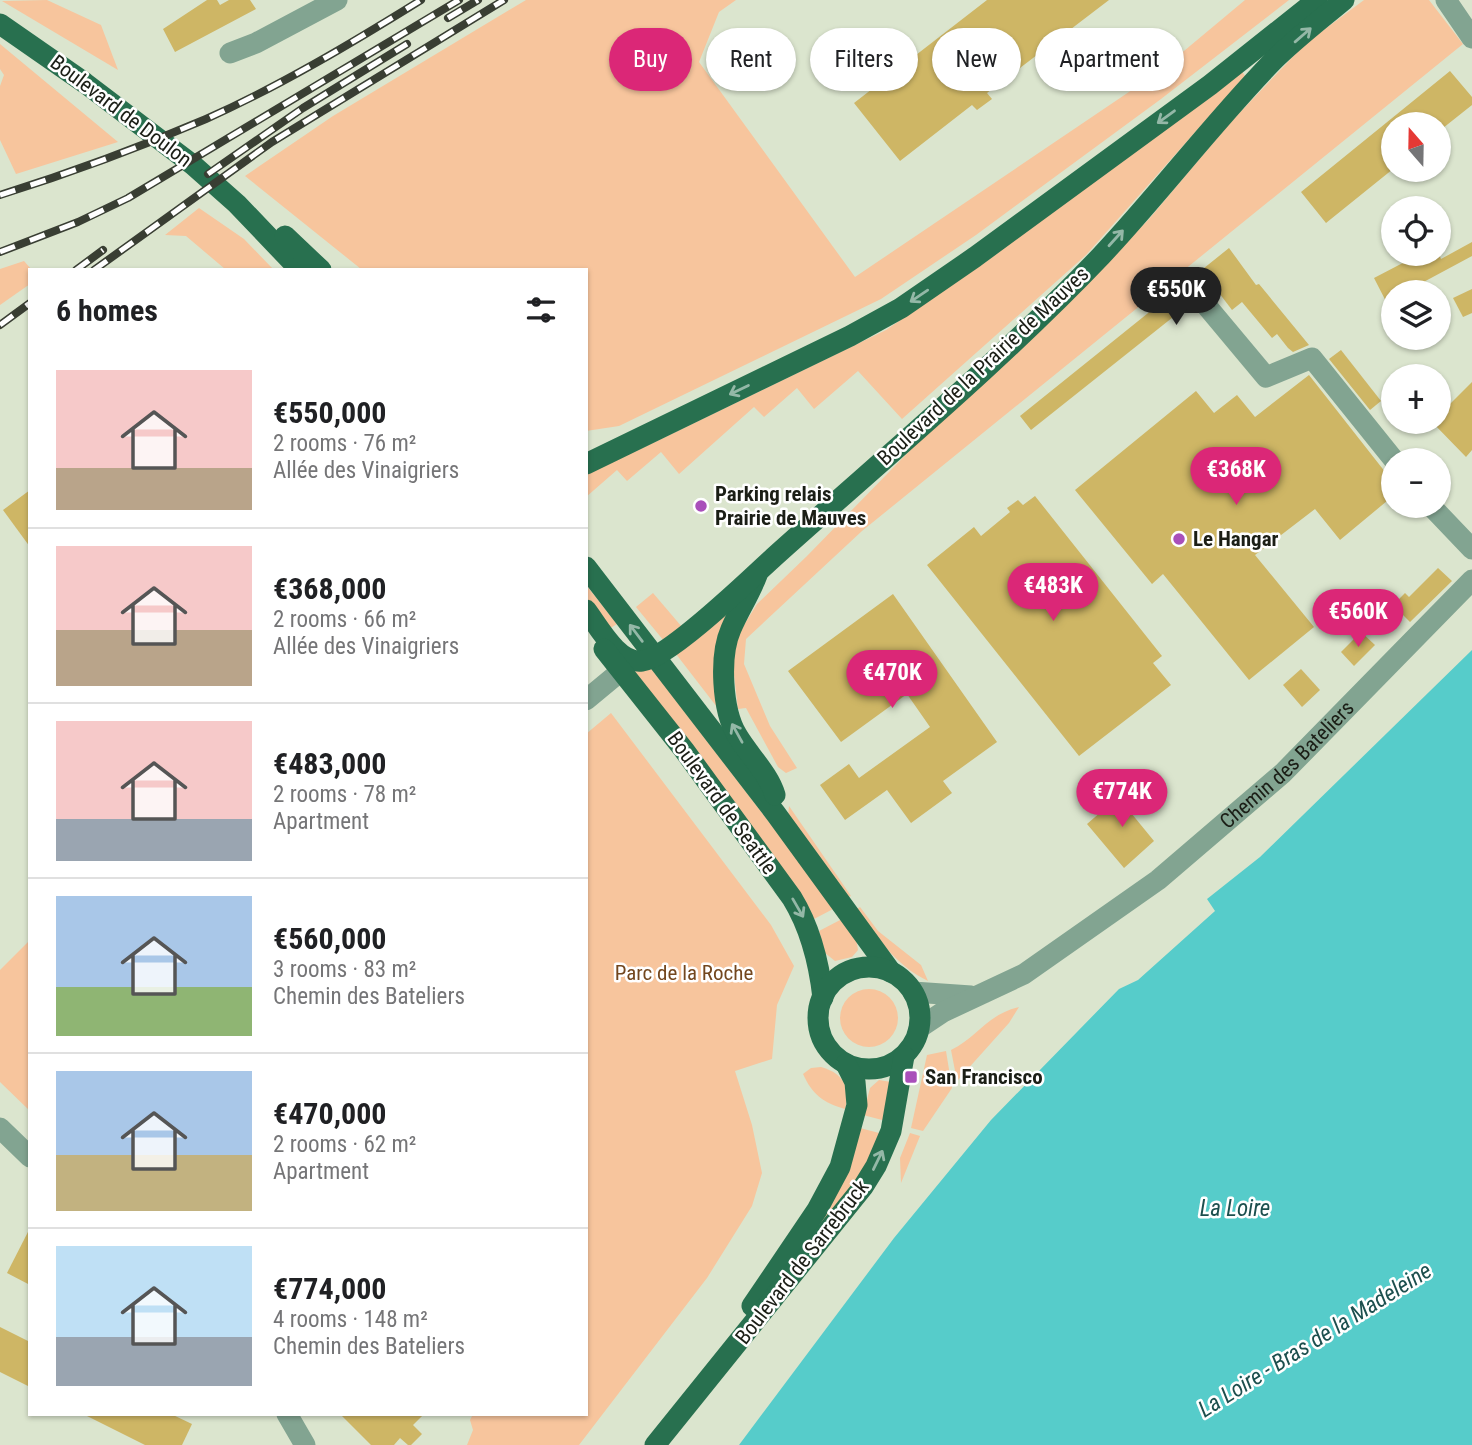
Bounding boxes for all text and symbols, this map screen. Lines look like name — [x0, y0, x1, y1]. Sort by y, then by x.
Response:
one-way arrow — [1294, 27, 1312, 43]
chip: Buy — [609, 28, 692, 91]
chip: Rent — [706, 28, 796, 91]
chip: Filters — [810, 28, 918, 91]
chip: New — [932, 28, 1021, 91]
chip: Apartment — [1035, 28, 1184, 91]
street label: Boulevard de Doulon — [46, 50, 196, 172]
one-way arrow — [1157, 110, 1176, 124]
north arrow — [1381, 112, 1451, 182]
map controls — [1381, 112, 1451, 518]
button: locate — [1381, 196, 1451, 266]
one-way arrow — [1108, 230, 1125, 247]
street label: Boulevard de la Prairie de Mauves — [873, 262, 1093, 470]
pin: €550K — [1127, 268, 1225, 327]
text: €550K — [1146, 276, 1206, 303]
button: layers — [1381, 280, 1451, 350]
one-way arrow — [910, 289, 929, 303]
icon: filters — [522, 291, 560, 329]
text: 6 homes — [56, 293, 158, 328]
button: + — [1381, 364, 1451, 434]
one-way arrow — [729, 384, 750, 397]
text: €550,000 — [273, 395, 386, 430]
icon: home — [112, 398, 196, 482]
text: 2 rooms · 76 m² — [273, 430, 416, 457]
pin: €368K — [1187, 448, 1285, 507]
button: − — [1381, 448, 1451, 518]
text: €368K — [1206, 456, 1266, 483]
text: Allée des Vinaigriers — [273, 457, 459, 484]
place label: Parking relais Prairie de Mauves — [715, 482, 866, 530]
marker: Parking relais Prairie de Mauves — [693, 498, 709, 514]
place label: Le Hangar — [1193, 527, 1279, 551]
marker: Le Hangar — [1171, 531, 1187, 547]
pin: €483K — [1004, 564, 1102, 623]
text: €368,000 — [273, 571, 386, 606]
text: €483K — [1023, 572, 1083, 599]
icon: home — [112, 574, 196, 658]
pin: €560K — [1309, 590, 1407, 649]
text: €560K — [1328, 598, 1388, 625]
text: 2 rooms · 66 m² — [273, 606, 416, 633]
one-way arrow — [629, 624, 644, 643]
text: Allée des Vinaigriers — [273, 633, 459, 660]
pin: €470K — [843, 650, 941, 710]
text: €470K — [862, 659, 922, 686]
street label: Chemin des Bateliers — [1215, 696, 1359, 834]
one-way arrow — [729, 723, 743, 744]
street label: Boulevard de Seattle — [662, 727, 782, 879]
text: €483,000 — [273, 746, 386, 781]
icon: home — [112, 749, 196, 833]
pin: €774K — [1073, 770, 1171, 829]
text: €774K — [1092, 778, 1152, 805]
text: 2 rooms · 78 m² — [273, 781, 416, 808]
text: Apartment — [273, 808, 369, 835]
one-way arrow — [791, 898, 805, 918]
text: €560,000 — [273, 921, 386, 956]
icon: home — [112, 924, 196, 1008]
text: 3 rooms · 83 m² — [273, 956, 416, 983]
park label: Parc de la Roche — [615, 961, 753, 985]
text: Chemin des Bateliers — [273, 983, 465, 1010]
place label: San Francisco — [925, 1065, 1043, 1089]
marker: San Francisco — [903, 1069, 919, 1085]
text: €470,000 — [273, 1096, 386, 1131]
icon: home — [112, 1099, 196, 1183]
text: 2 rooms · 62 m² — [273, 1131, 416, 1158]
one-way arrow — [872, 1150, 886, 1171]
text: Apartment — [273, 1158, 369, 1185]
street label: Boulevard de Sarrebruck — [730, 1175, 874, 1349]
water label: La Loire — [1200, 1195, 1270, 1222]
water label: La Loire - Bras de la Madeleine — [1193, 1257, 1437, 1423]
text: €774,000 — [273, 1271, 386, 1306]
icon: home — [112, 1274, 196, 1358]
text: 4 rooms · 148 m² — [273, 1306, 428, 1333]
text: Chemin des Bateliers — [273, 1333, 465, 1360]

